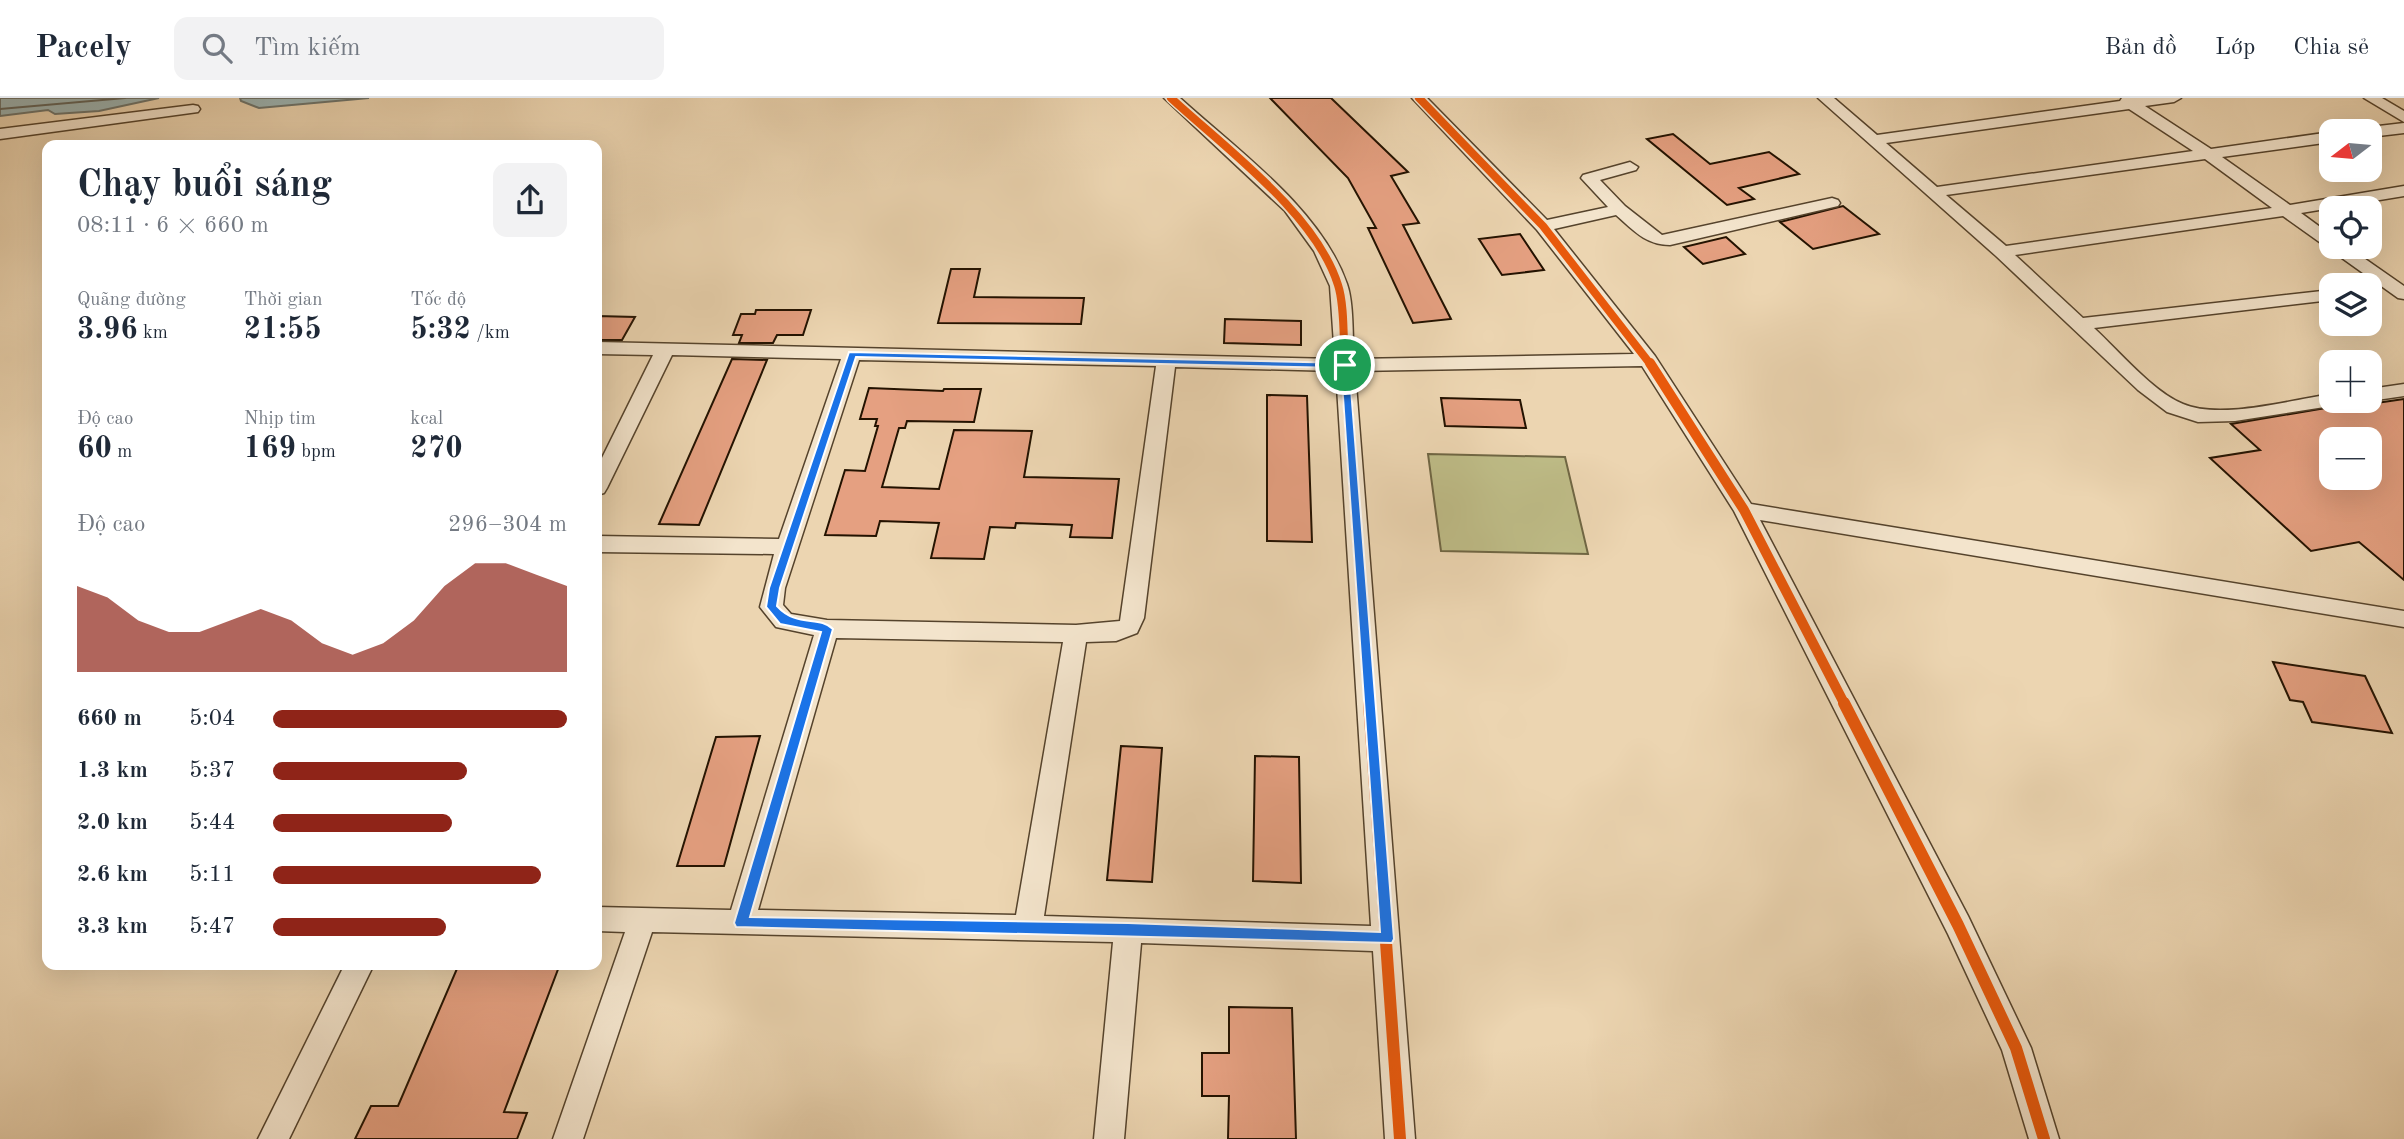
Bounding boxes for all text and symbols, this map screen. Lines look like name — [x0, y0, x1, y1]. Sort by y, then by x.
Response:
search box — [174, 17, 664, 80]
icon: search — [198, 29, 236, 67]
text: Pacely — [35, 32, 132, 65]
text: Tìm kiếm — [254, 35, 361, 61]
text: Bản đồ — [2104, 36, 2177, 60]
text: Lớp — [2215, 36, 2255, 60]
text: Chia sẻ — [2293, 36, 2369, 60]
north arrow — [2319, 119, 2382, 182]
map controls — [2319, 119, 2382, 490]
button: share — [493, 163, 567, 237]
text: Chạy buổi sáng — [77, 167, 332, 205]
button: locate — [2319, 196, 2382, 259]
text: 08:11 · 6 × 660 m — [77, 214, 269, 237]
button: layers — [2319, 273, 2382, 336]
text: Quãng đường — [77, 291, 186, 310]
text: Thời gian — [244, 291, 322, 310]
text: Tốc độ — [410, 291, 466, 310]
text: 3.96 — [77, 315, 138, 345]
text: 21:55 — [244, 315, 322, 345]
text: 5:32 — [410, 315, 471, 345]
text: km — [138, 324, 168, 343]
text: /km — [471, 324, 510, 343]
pin — [1315, 335, 1375, 395]
icon: arrive — [1326, 346, 1364, 384]
button: + — [2319, 350, 2382, 413]
text: Độ cao — [77, 410, 133, 429]
text: Nhịp tim — [244, 410, 316, 429]
text: kcal — [410, 410, 443, 429]
button: − — [2319, 427, 2382, 490]
text: 60 — [77, 434, 112, 464]
text: 169 — [244, 434, 296, 464]
text: 270 — [410, 434, 463, 464]
text: m — [112, 443, 132, 462]
text: bpm — [296, 443, 336, 462]
text: Độ cao — [77, 513, 145, 536]
text: 296–304 m — [448, 513, 567, 536]
text: 660 m — [77, 707, 142, 730]
text: 5:04 — [189, 707, 235, 730]
text: 1.3 km — [77, 759, 148, 782]
text: 5:37 — [189, 759, 235, 782]
text: 2.0 km — [77, 811, 148, 834]
text: 5:44 — [189, 811, 235, 834]
text: 2.6 km — [77, 863, 148, 886]
text: 5:11 — [189, 863, 235, 886]
text: 3.3 km — [77, 915, 148, 938]
text: 5:47 — [189, 915, 235, 938]

